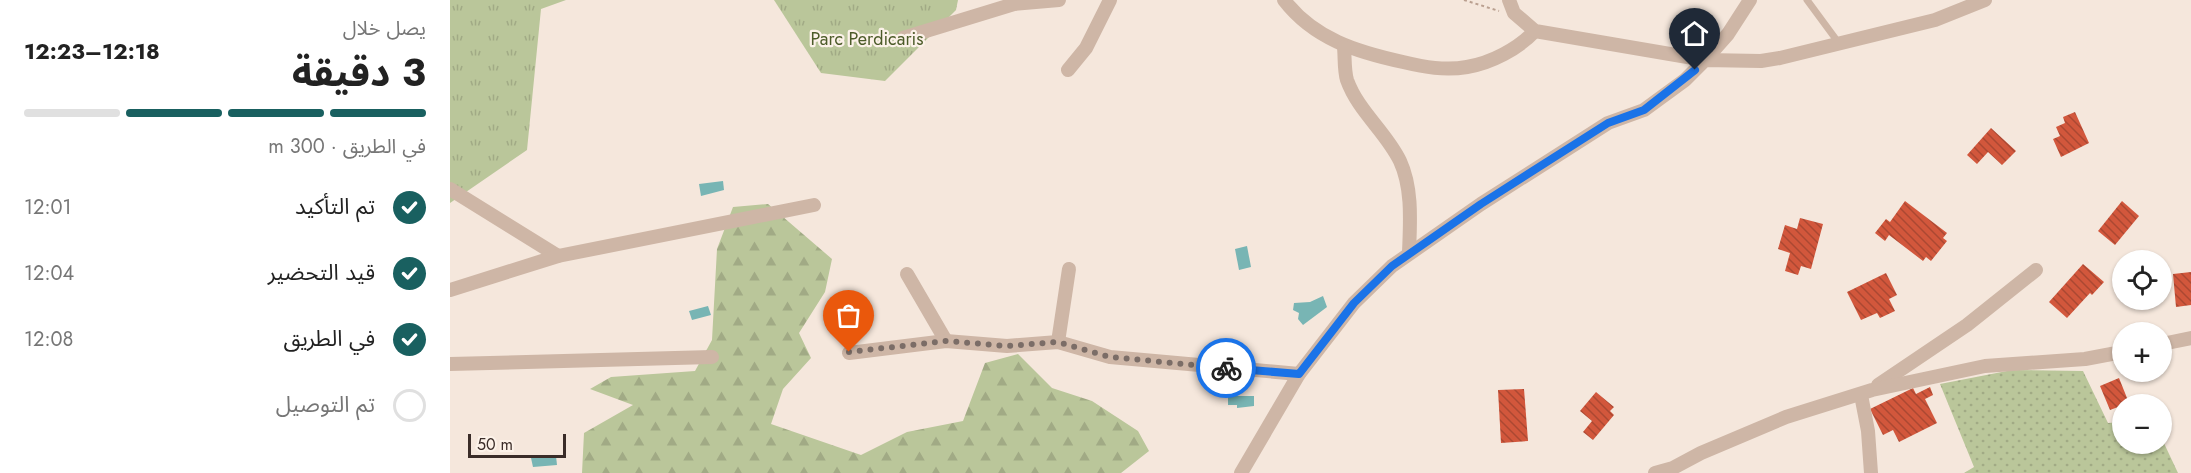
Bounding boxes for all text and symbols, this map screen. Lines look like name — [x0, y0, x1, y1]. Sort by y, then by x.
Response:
pin — [1669, 8, 1720, 70]
text: يصل خلال — [343, 14, 426, 43]
icon: home — [1678, 17, 1711, 50]
park label: Parc Perdicaris — [811, 26, 923, 52]
text: 12:18–12:23 — [24, 35, 160, 67]
text: 3 دقيقة — [292, 44, 426, 101]
text: في الطريق · 300 m — [268, 132, 426, 161]
text: تم التأكيد — [295, 190, 375, 222]
icon: check — [393, 191, 426, 224]
text: 12:01 — [24, 193, 71, 222]
map controls — [2112, 250, 2172, 454]
button: locate — [2112, 250, 2172, 310]
text: قيد التحضير — [268, 256, 375, 288]
icon: check — [393, 257, 426, 290]
text: 12:04 — [24, 259, 74, 288]
pin — [823, 290, 874, 352]
icon: bag — [832, 299, 865, 332]
text: في الطريق — [283, 322, 375, 354]
button: + — [2112, 322, 2172, 382]
icon: check — [393, 323, 426, 356]
text: 12:08 — [24, 325, 73, 354]
courier — [1196, 338, 1256, 398]
icon: bike — [1210, 352, 1243, 385]
text: تم التوصيل — [276, 388, 375, 420]
button: − — [2112, 394, 2172, 454]
scale bar — [468, 431, 566, 458]
text: 50 m — [477, 433, 513, 456]

